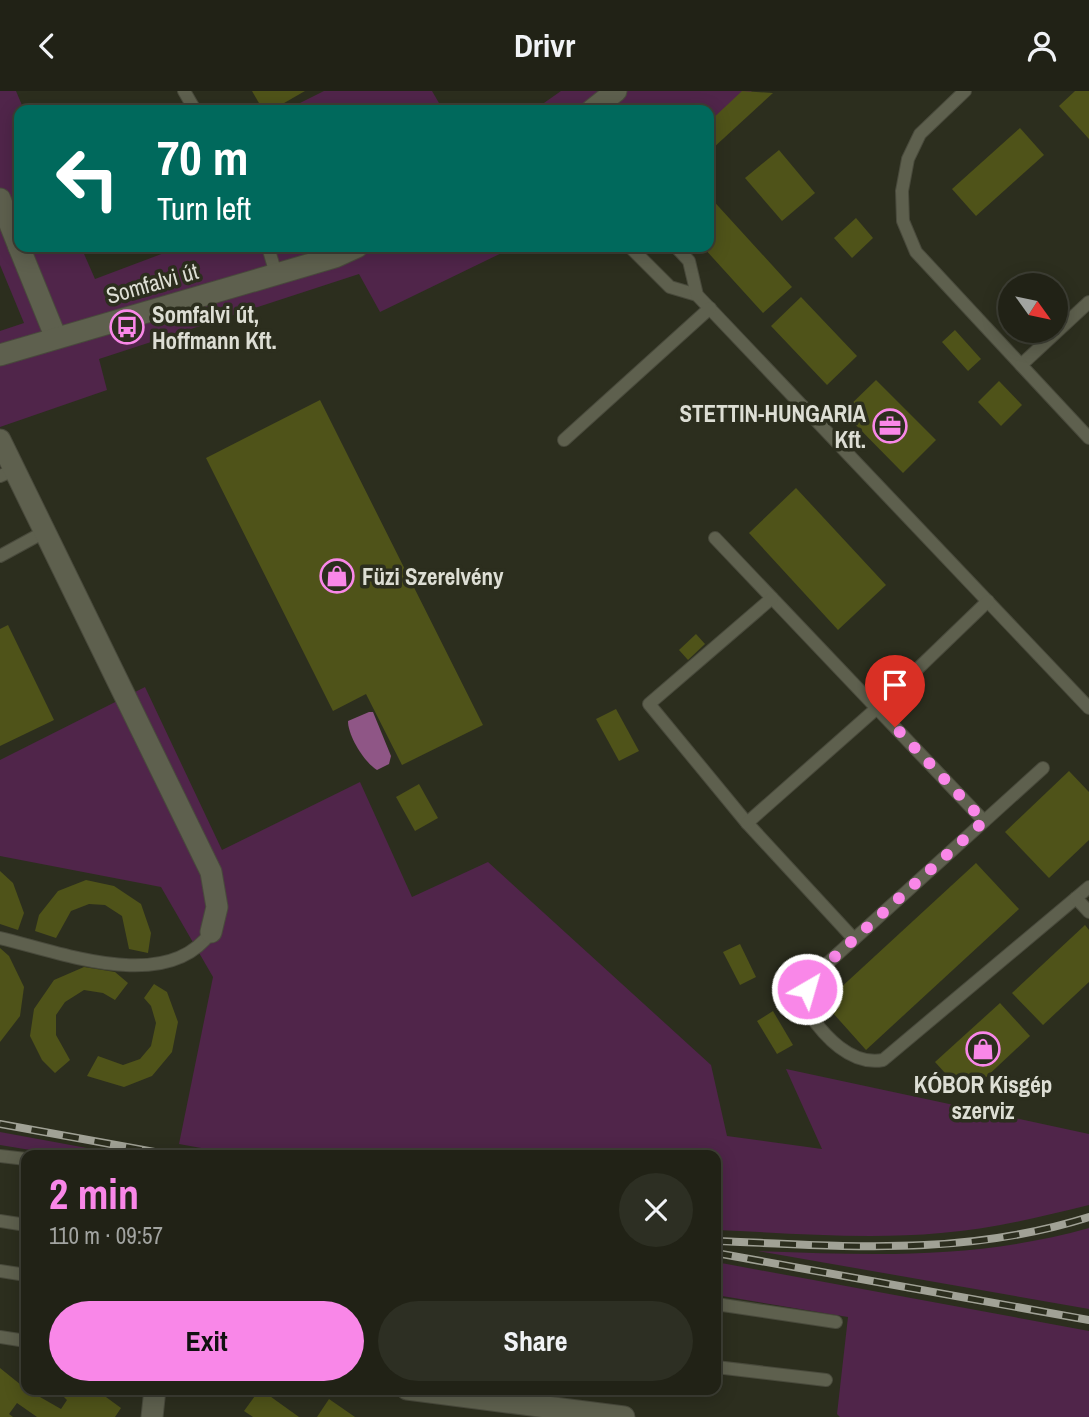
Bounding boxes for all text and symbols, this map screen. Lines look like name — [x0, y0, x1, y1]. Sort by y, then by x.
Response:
text: Drivr — [514, 24, 575, 67]
icon: back — [28, 27, 66, 65]
icon: person — [1023, 27, 1061, 65]
text: 70 m — [157, 124, 249, 190]
icon: left — [42, 133, 133, 224]
text: Turn left — [157, 187, 251, 230]
street label: Somfalvi út — [102, 255, 202, 311]
north arrow — [998, 273, 1068, 343]
map controls — [998, 273, 1068, 343]
place label: Somfalvi út, Hoffmann Kft. — [152, 299, 277, 356]
bus stop icon: Somfalvi út, Hoffmann Kft. — [108, 308, 146, 346]
place label: STETTIN-HUNGARIA Kft. — [680, 398, 866, 455]
office icon: STETTIN-HUNGARIA Kft. — [871, 407, 909, 445]
shop icon: Füzi Szerelvény — [318, 557, 356, 595]
place label: Füzi Szerelvény — [362, 561, 504, 592]
pin — [865, 655, 925, 727]
icon: arrive — [876, 666, 914, 704]
position arrow — [770, 952, 844, 1026]
shop icon: KÓBOR Kisgép szerviz — [964, 1030, 1002, 1068]
place label: KÓBOR Kisgép szerviz — [914, 1069, 1052, 1126]
text: 2 min — [49, 1166, 139, 1222]
button: close — [619, 1173, 693, 1247]
text: 110 m · 09:57 — [49, 1220, 163, 1251]
button: Exit — [49, 1301, 364, 1381]
button: Share — [378, 1301, 693, 1381]

